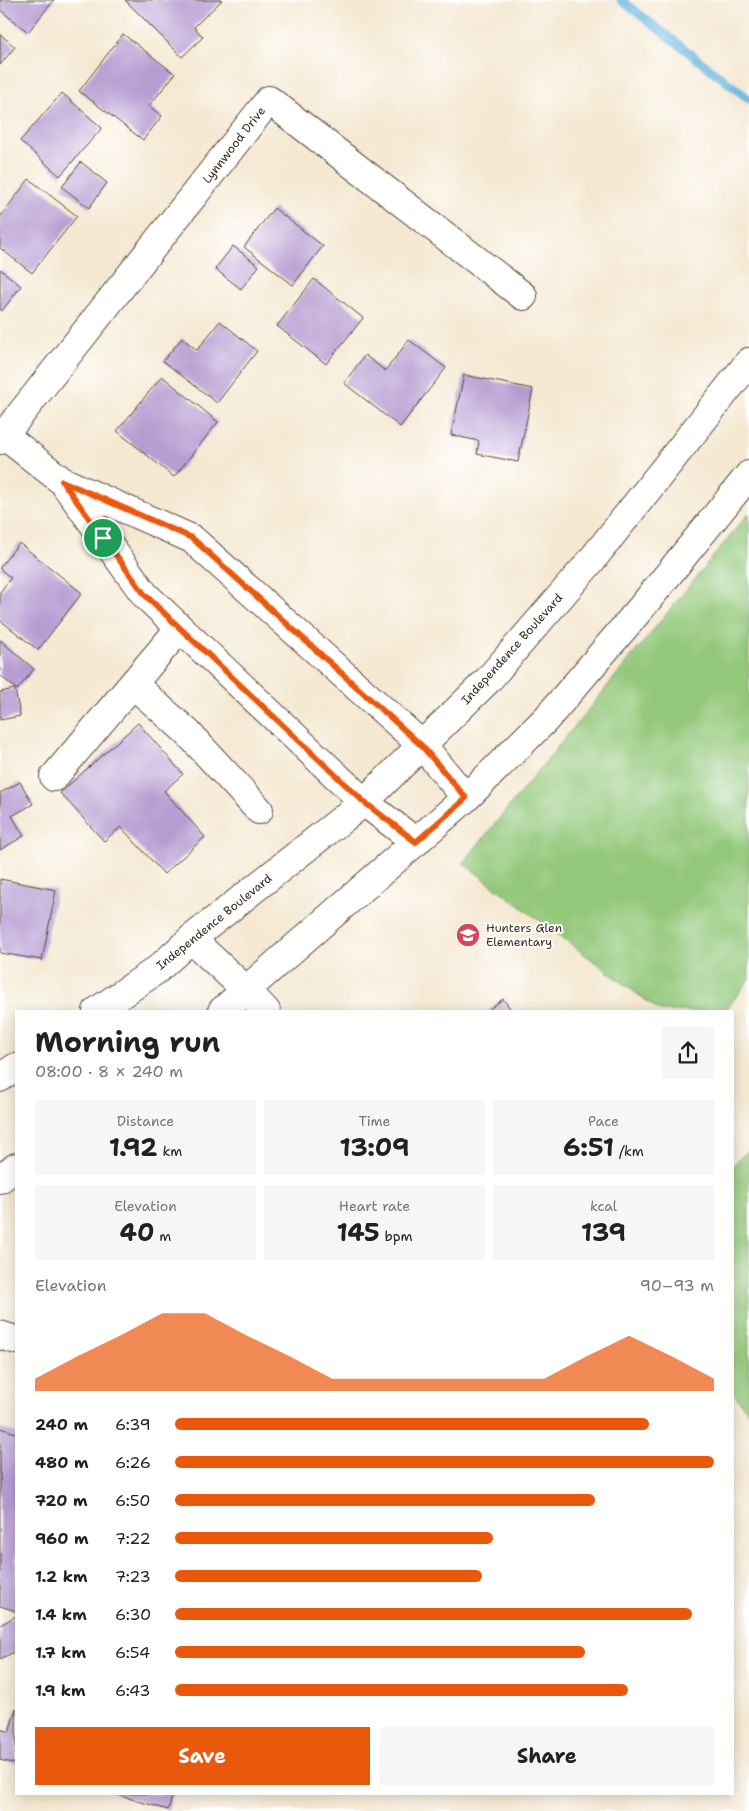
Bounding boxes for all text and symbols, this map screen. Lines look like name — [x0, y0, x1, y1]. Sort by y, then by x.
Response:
street label: Lynnwood Drive — [199, 103, 269, 187]
pin — [82, 517, 124, 559]
icon: arrive — [89, 524, 117, 552]
street label: Independence Boulevard — [458, 590, 567, 708]
street label: Independence Boulevard — [153, 870, 275, 974]
place label: Hunters Glen Elementary — [486, 920, 562, 950]
school or university icon: Hunters Glen Elementary — [455, 922, 481, 948]
text: Morning run — [35, 1023, 220, 1061]
button: share — [662, 1027, 714, 1079]
text: 08:00 · 8 × 240 m — [35, 1061, 183, 1082]
text: Distance — [117, 1112, 174, 1130]
text: Time — [358, 1112, 391, 1130]
text: Pace — [588, 1112, 619, 1130]
text: 1.92 — [109, 1130, 158, 1164]
text: 13:09 — [339, 1130, 410, 1164]
text: 6:51 — [563, 1130, 614, 1164]
text: km — [158, 1142, 182, 1160]
text: /km — [614, 1142, 644, 1160]
text: Elevation — [114, 1197, 177, 1215]
text: Heart rate — [339, 1197, 410, 1215]
text: kcal — [590, 1197, 617, 1215]
text: 40 — [120, 1215, 155, 1249]
text: 145 — [336, 1215, 380, 1249]
text: 139 — [581, 1215, 626, 1249]
text: m — [155, 1227, 171, 1245]
text: bpm — [380, 1227, 413, 1245]
text: Elevation — [35, 1275, 107, 1296]
text: 90–93 m — [640, 1275, 714, 1296]
text: 240 m — [35, 1414, 88, 1435]
text: 6:39 — [115, 1414, 151, 1435]
text: 480 m — [35, 1452, 89, 1473]
text: 6:26 — [115, 1452, 151, 1473]
text: 720 m — [35, 1490, 88, 1511]
text: 6:50 — [115, 1490, 151, 1511]
text: 960 m — [35, 1528, 88, 1549]
text: 7:22 — [115, 1528, 151, 1549]
text: 1.2 km — [35, 1566, 88, 1587]
text: 7:23 — [115, 1566, 151, 1587]
text: 1.4 km — [35, 1604, 87, 1625]
text: 6:30 — [115, 1604, 151, 1625]
text: 1.7 km — [35, 1642, 86, 1663]
text: 6:54 — [115, 1642, 150, 1663]
text: 1.9 km — [35, 1680, 86, 1701]
text: 6:43 — [115, 1680, 150, 1701]
button: Save — [35, 1727, 370, 1785]
button: Share — [380, 1727, 714, 1785]

